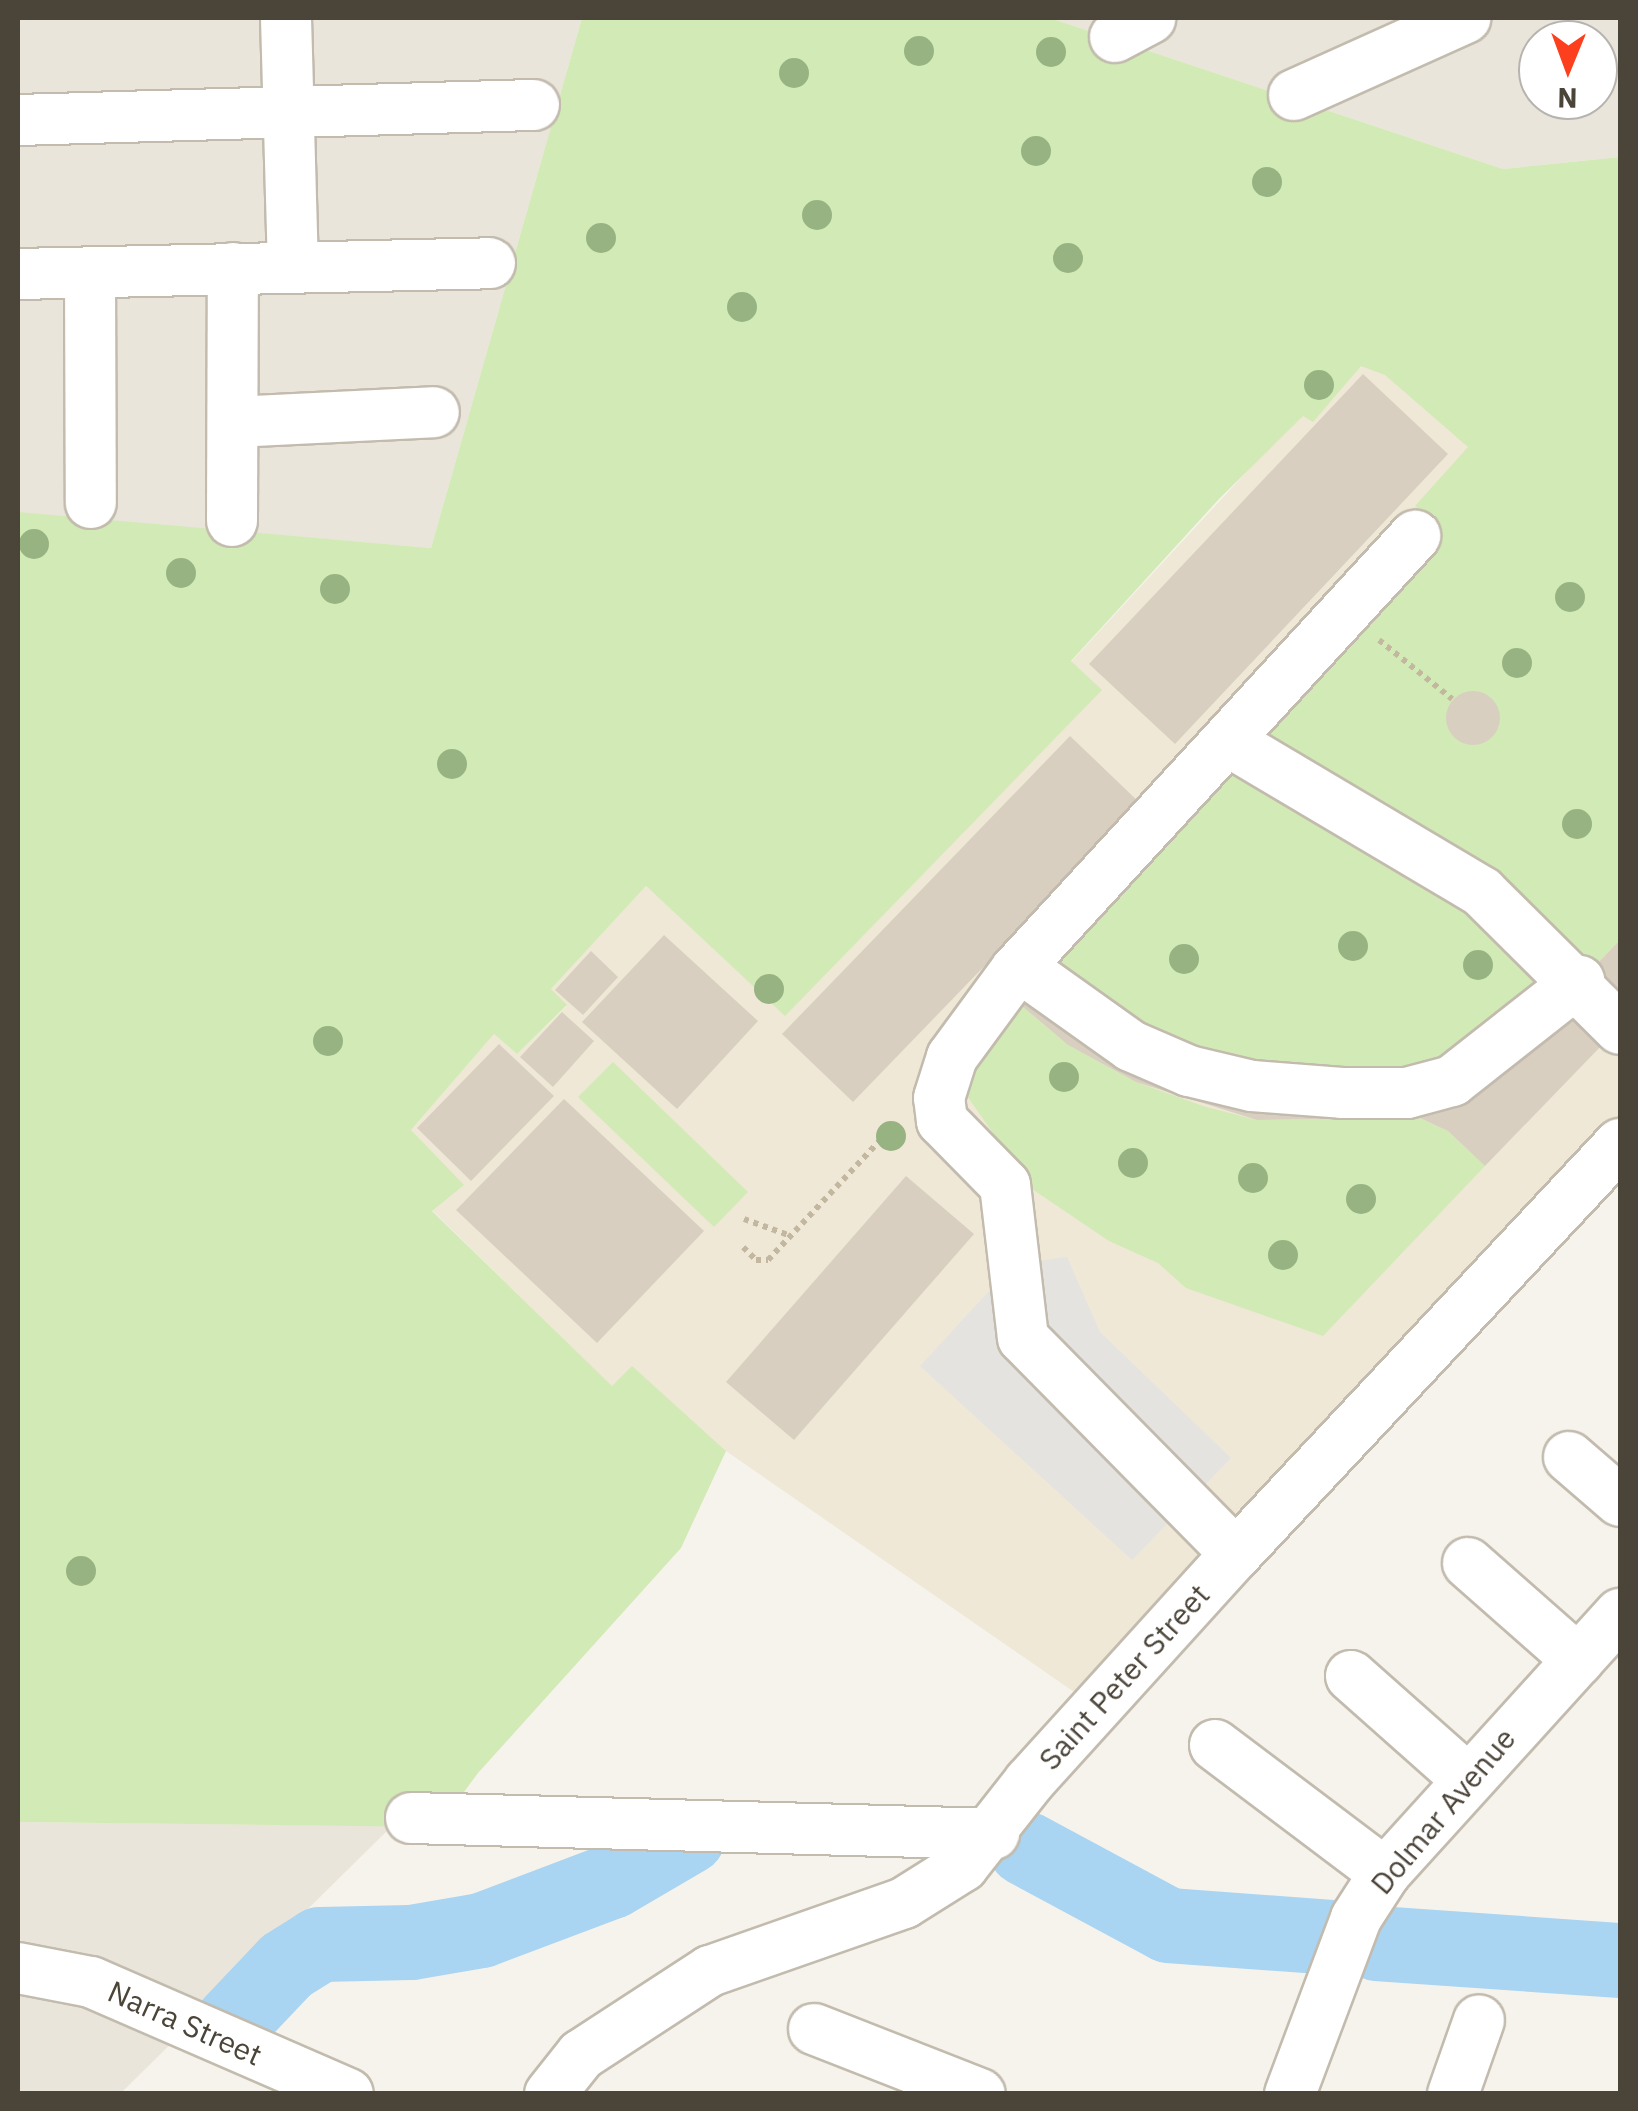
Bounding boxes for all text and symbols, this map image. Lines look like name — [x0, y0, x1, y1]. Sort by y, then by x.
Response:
north arrow — [1518, 20, 1618, 120]
text: N — [1557, 80, 1578, 117]
street label: Saint Peter Street — [1031, 1577, 1217, 1777]
street label: Dolmar Avenue — [1363, 1721, 1523, 1901]
street label: Narra Street — [103, 1973, 267, 2073]

